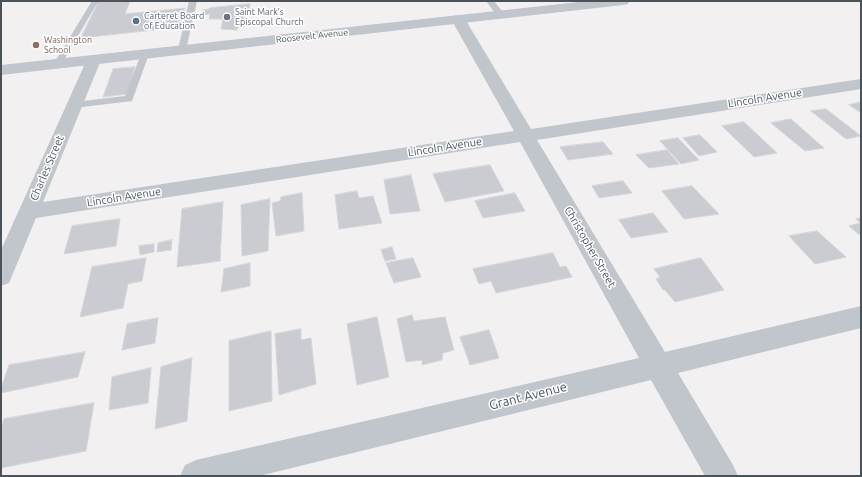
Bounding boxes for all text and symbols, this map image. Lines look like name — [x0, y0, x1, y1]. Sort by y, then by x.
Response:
place label: Saint Mark’s Episcopal Church — [235, 7, 304, 28]
place label: Carteret Board of Education — [144, 11, 204, 32]
marker: Saint Mark’s Episcopal Church — [222, 12, 232, 22]
marker: Carteret Board of Education — [131, 16, 141, 26]
street label: Roosevelt Avenue — [275, 27, 349, 45]
place label: Washington School — [44, 35, 92, 56]
marker: Washington School — [31, 40, 41, 50]
street label: Lincoln Avenue — [727, 86, 803, 110]
street label: Charles Street — [27, 133, 67, 203]
street label: Lincoln Avenue — [407, 135, 483, 159]
street label: Lincoln Avenue — [86, 185, 162, 209]
street label: Christopher Street — [561, 204, 619, 290]
street label: Grant Avenue — [488, 379, 568, 413]

